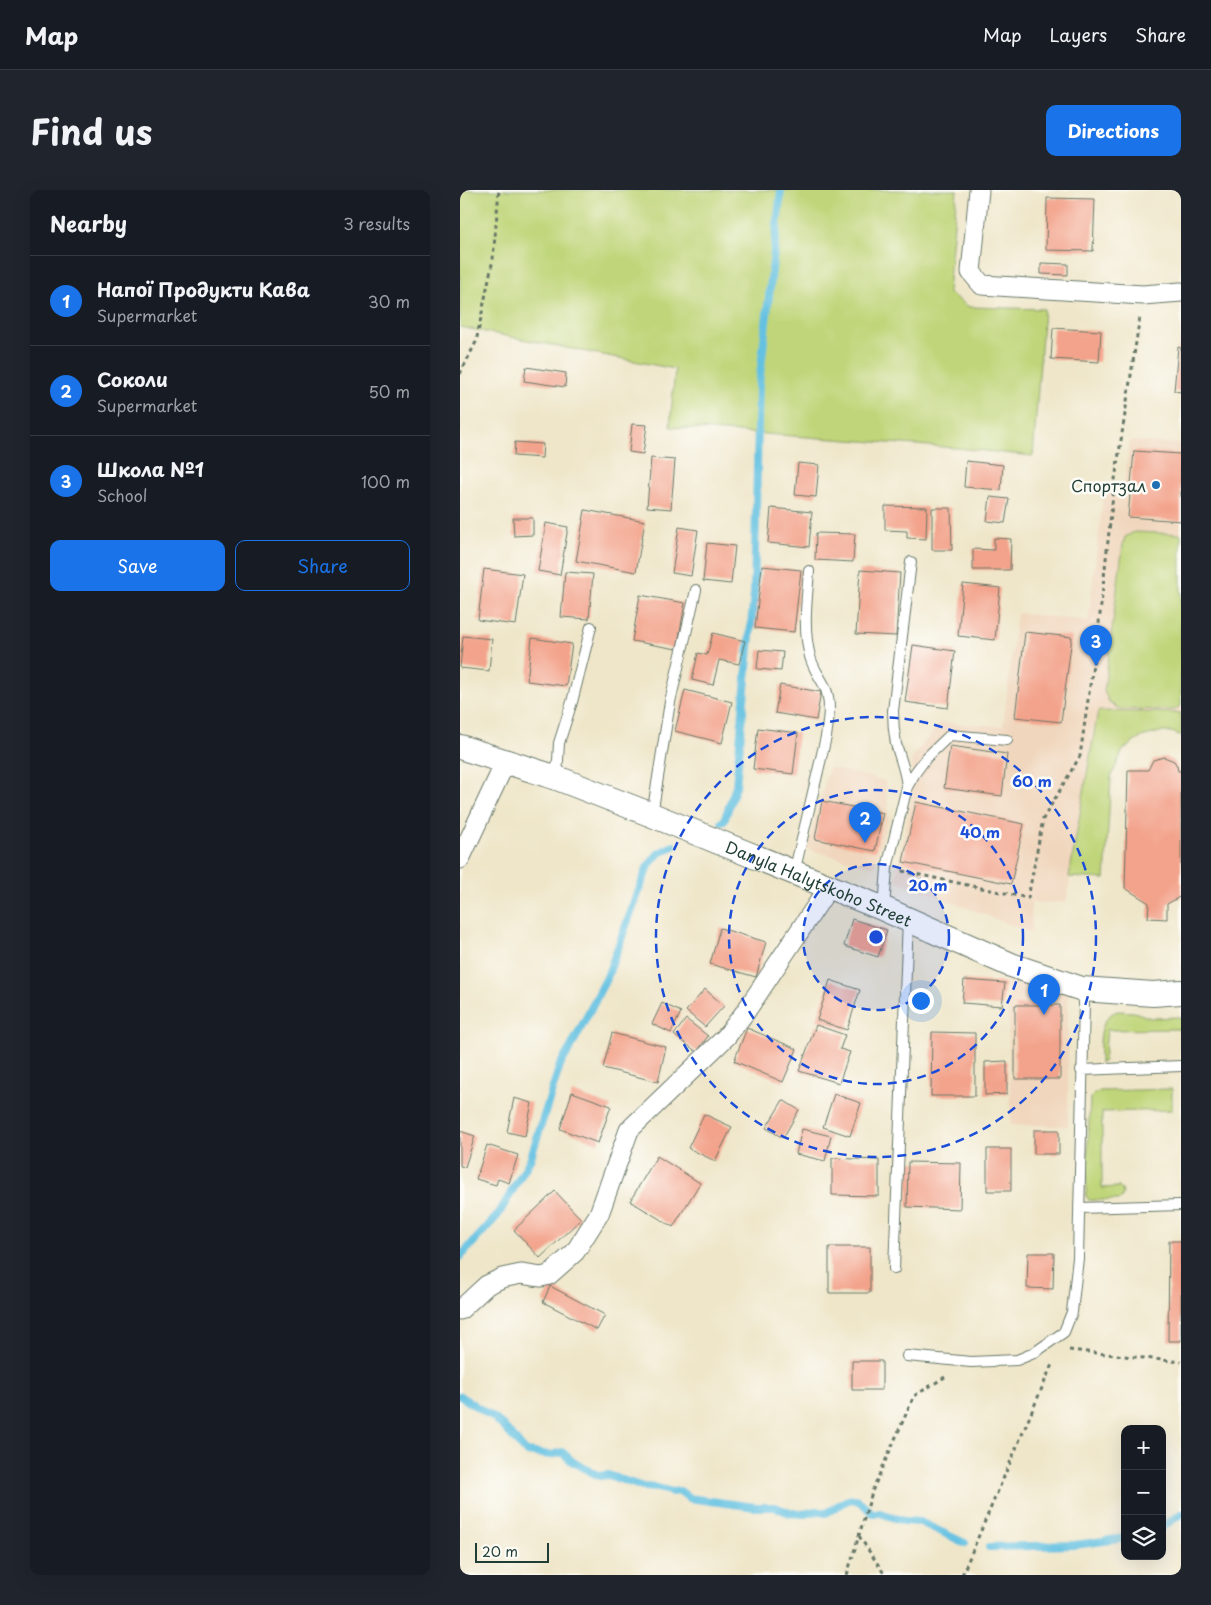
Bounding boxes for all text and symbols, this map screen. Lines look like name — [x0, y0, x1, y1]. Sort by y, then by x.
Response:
text: Map — [25, 17, 78, 53]
text: Map — [983, 21, 1022, 48]
text: Layers — [1050, 21, 1107, 48]
text: Share — [1135, 21, 1186, 48]
text: Find us — [30, 104, 152, 157]
button: Directions — [1046, 105, 1181, 156]
text: Nearby — [50, 207, 127, 239]
text: 3 results — [343, 211, 410, 235]
text: Напої Продукти Кава — [97, 275, 310, 303]
text: 1 — [62, 289, 70, 313]
text: 30 m — [368, 289, 410, 313]
text: Supermarket — [97, 303, 197, 327]
text: Соколи — [97, 365, 168, 393]
text: 2 — [60, 379, 72, 403]
text: 50 m — [369, 379, 410, 403]
text: Supermarket — [97, 393, 197, 417]
text: Школа №1 — [97, 455, 204, 483]
text: 3 — [61, 469, 71, 493]
text: 100 m — [361, 469, 410, 493]
place label: Спортзал — [1071, 473, 1146, 497]
marker: Спортзал — [1150, 479, 1162, 491]
text: School — [97, 483, 147, 507]
button: Save — [50, 540, 225, 591]
button: Share — [235, 540, 410, 591]
pin: 3 — [1080, 625, 1112, 666]
text: 60 m — [1012, 769, 1052, 792]
pin: 2 — [849, 802, 881, 843]
text: 40 m — [960, 820, 1000, 843]
street label: Danyla Halytskoho Street — [722, 834, 916, 932]
text: 20 m — [909, 873, 947, 896]
centre of rings — [867, 928, 885, 946]
pin: 1 — [1028, 974, 1060, 1015]
your location — [908, 988, 934, 1014]
map controls — [1121, 1425, 1166, 1560]
button: + — [1121, 1425, 1166, 1470]
button: − — [1121, 1470, 1166, 1515]
button: layers — [1121, 1515, 1166, 1560]
scale bar — [475, 1540, 549, 1563]
text: 20 m — [482, 1541, 518, 1562]

